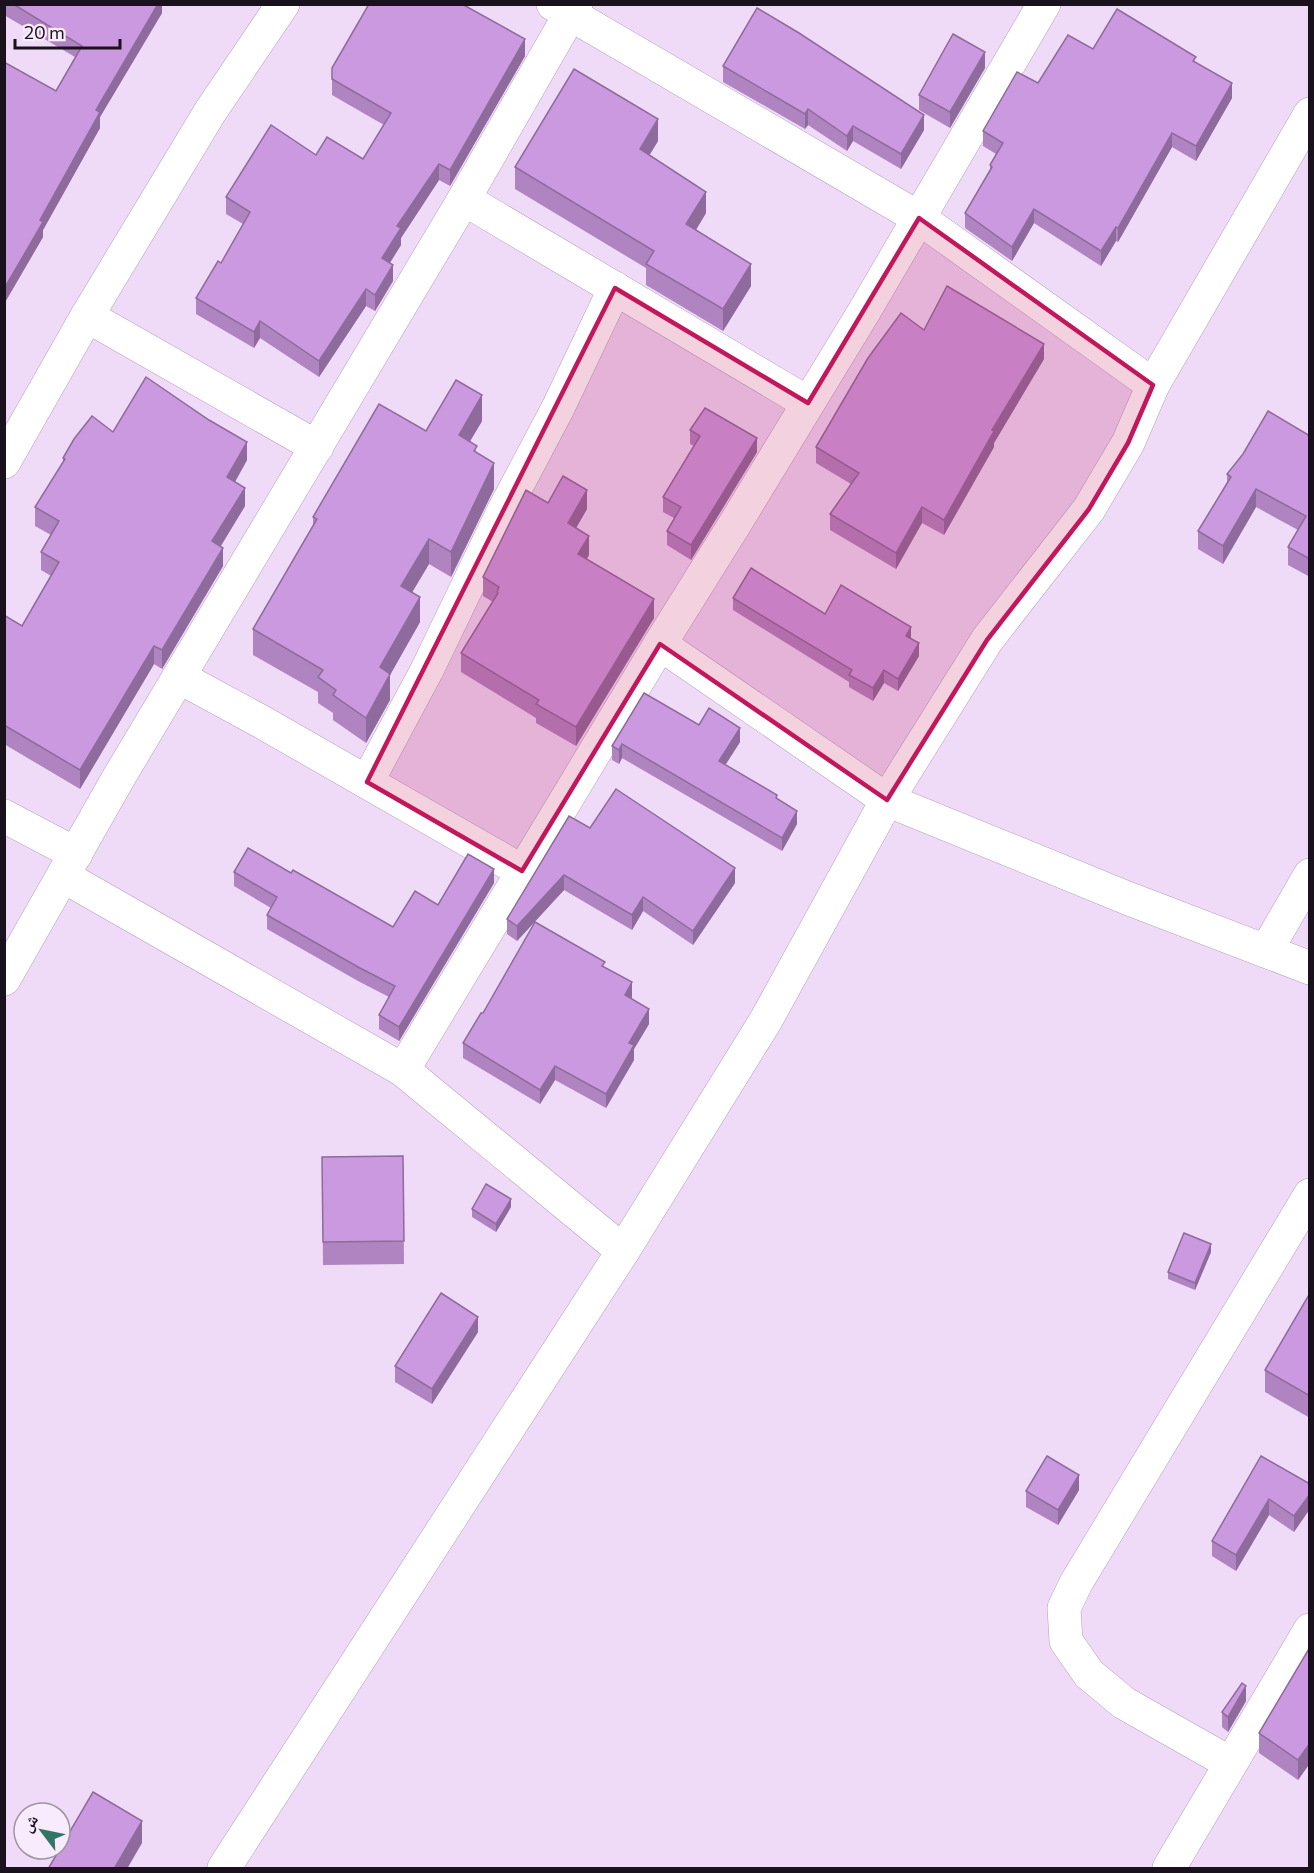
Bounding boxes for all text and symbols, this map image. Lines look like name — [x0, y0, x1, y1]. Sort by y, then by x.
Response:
scale bar — [15, 12, 120, 50]
text: 20 m — [24, 21, 65, 43]
north arrow — [12, 1801, 72, 1861]
text: ش — [16, 1811, 42, 1836]

